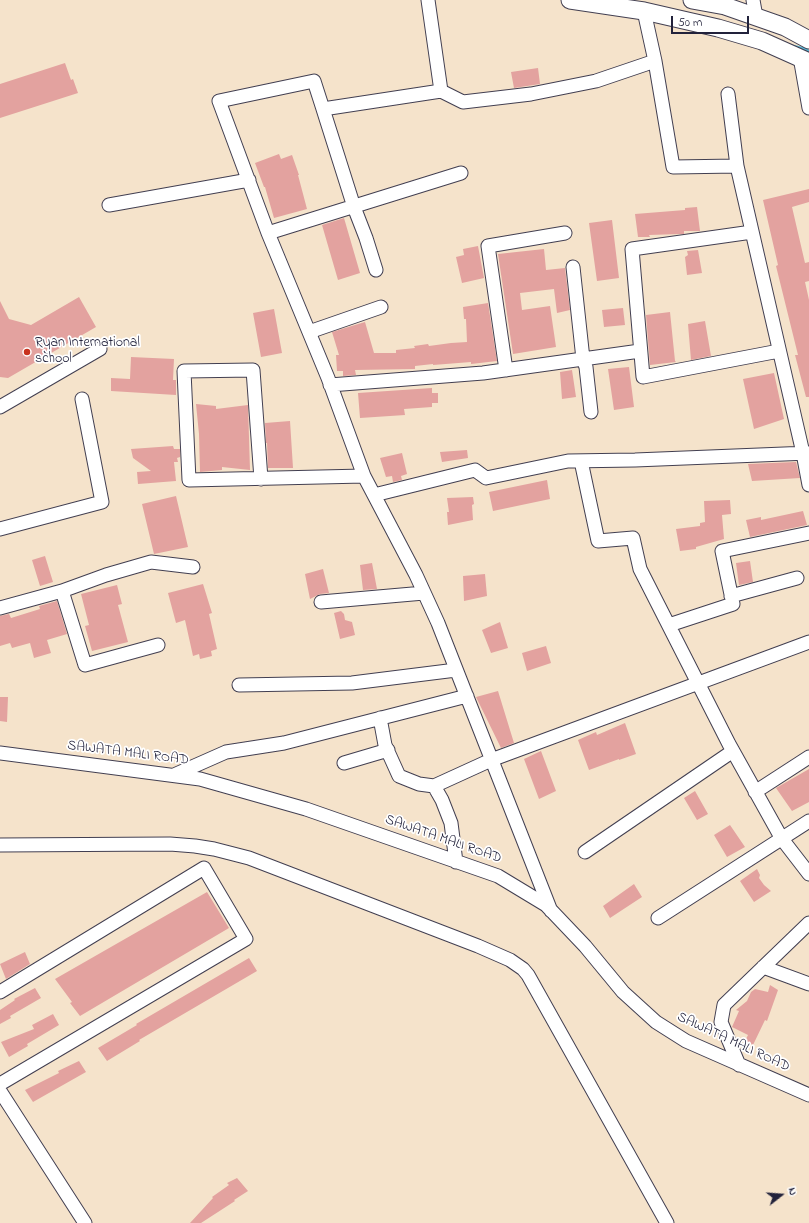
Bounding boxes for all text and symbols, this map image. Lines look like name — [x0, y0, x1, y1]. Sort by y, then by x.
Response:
scale bar — [673, 8, 751, 34]
text: 50 m — [678, 14, 702, 32]
place label: Ryan International school — [35, 336, 140, 368]
marker: Ryan International school — [22, 347, 32, 357]
street label: SAWATA MALI ROAD — [66, 738, 190, 770]
street label: SAWATA MALI ROAD — [382, 812, 504, 868]
street label: SAWATA MALI ROAD — [674, 1010, 792, 1076]
north arrow — [761, 1175, 801, 1215]
text: N — [784, 1186, 801, 1197]

